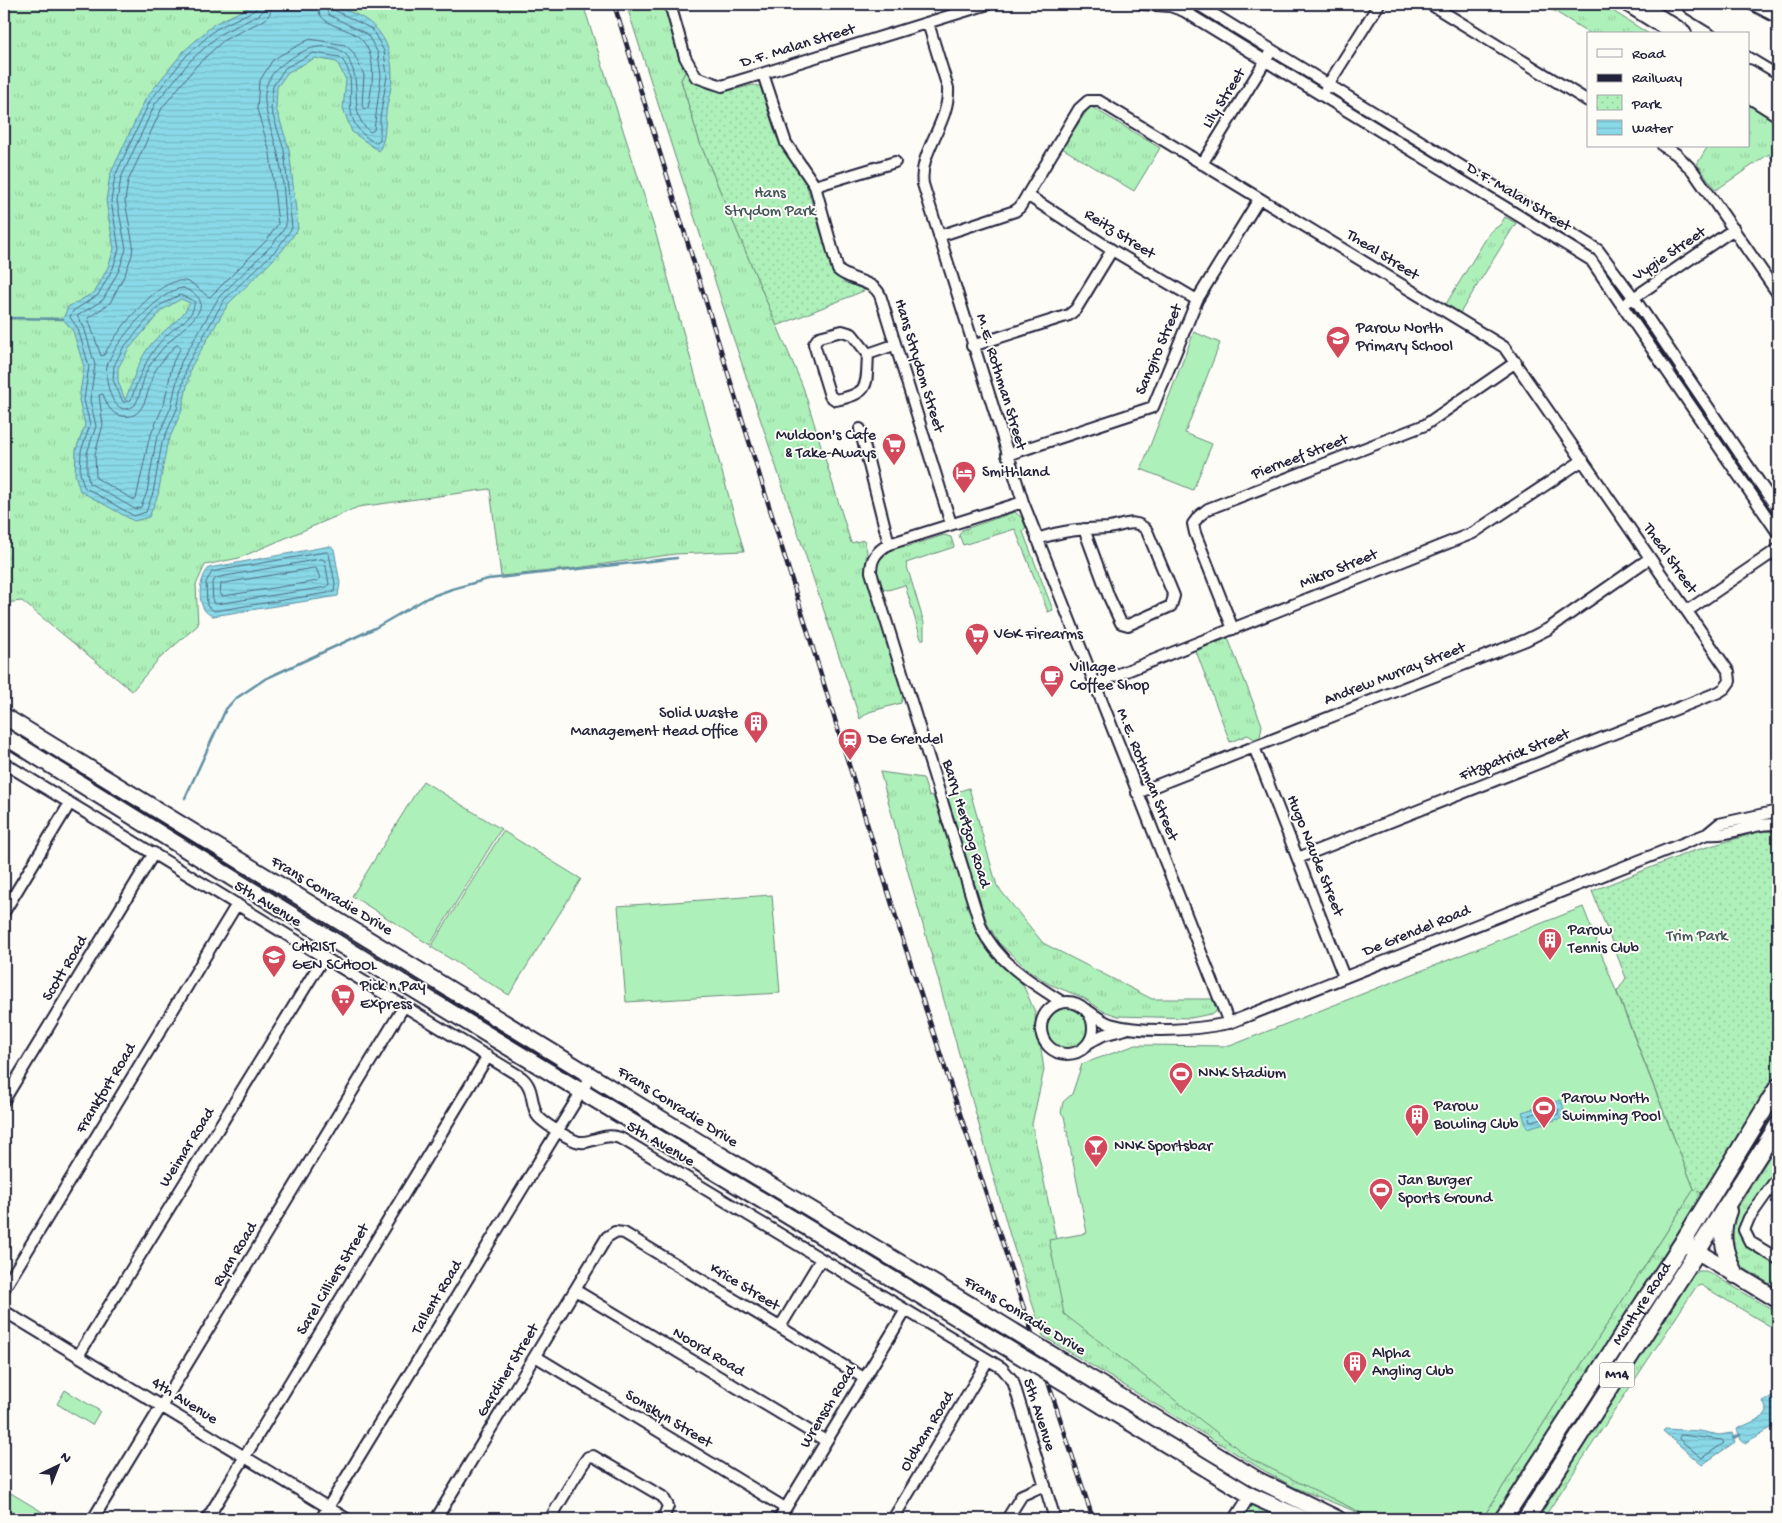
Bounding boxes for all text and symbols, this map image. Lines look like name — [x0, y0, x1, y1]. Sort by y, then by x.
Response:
street label: D.F. Malan Street — [737, 20, 859, 74]
legend — [1587, 32, 1750, 148]
text: Road — [1632, 46, 1666, 64]
street label: Lily Street — [1199, 64, 1252, 133]
text: Railway — [1632, 70, 1683, 88]
text: Park — [1631, 96, 1662, 114]
text: Water — [1632, 120, 1674, 138]
street label: D.F. Malan Street — [1461, 159, 1575, 238]
park label: Hans Strydom Park — [725, 185, 817, 222]
street label: Reitz Street — [1080, 206, 1159, 265]
street label: Vygie Street — [1629, 223, 1711, 287]
street label: Theal Street — [1341, 226, 1423, 287]
street label: Hans Strydom Street — [889, 297, 948, 436]
street label: Sangiro Street — [1132, 300, 1188, 398]
street label: M.E. Rothman Street — [970, 312, 1030, 454]
place label: Parow North Primary School — [1355, 320, 1453, 357]
school or university icon: Parow North Primary School — [1325, 325, 1351, 359]
place label: Muldoon's Cafe & Take-Aways — [776, 427, 877, 464]
street label: Pierneef Street — [1248, 430, 1352, 485]
supermarket icon: Muldoon's Cafe & Take-Aways — [881, 432, 907, 466]
hotel icon: Smithland — [951, 460, 977, 494]
place label: Smithland — [982, 464, 1050, 483]
street label: Theal Street — [1637, 519, 1701, 599]
street label: Mikro Street — [1297, 545, 1382, 594]
supermarket icon: VGK Firearms — [964, 622, 990, 656]
place label: VGK Firearms — [993, 626, 1084, 645]
street label: Andrew Murray Street — [1322, 639, 1470, 711]
place label: Village Coffee Shop — [1069, 659, 1149, 696]
cafe icon: Village Coffee Shop — [1039, 664, 1065, 698]
place label: Solid Waste Management Head Office — [571, 705, 739, 742]
street label: M.E. Rothman Street — [1111, 706, 1182, 845]
building icon: Solid Waste Management Head Office — [743, 710, 769, 744]
street label: Fitzpatrick Street — [1456, 725, 1574, 787]
station icon: De Grendel — [837, 727, 863, 761]
place label: De Grendel — [867, 731, 943, 750]
street label: Barry Hertzog Road — [936, 757, 994, 892]
street label: Hugo Naude Street — [1281, 793, 1347, 921]
street label: Frans Conradie Drive — [266, 853, 396, 941]
street label: 5th Avenue — [230, 877, 305, 933]
street label: De Grendel Road — [1360, 901, 1475, 963]
place label: Parow Tennis Club — [1567, 922, 1639, 959]
building icon: Parow Tennis Club — [1537, 927, 1563, 961]
park label: Trim Park — [1666, 928, 1729, 947]
street label: Scott Road — [39, 931, 94, 1005]
place label: CHRIST GEN SCHOOL — [292, 939, 378, 976]
school or university icon: CHRIST GEN SCHOOL — [261, 944, 287, 978]
place label: Pick n Pay Express — [359, 978, 426, 1015]
supermarket icon: Pick n Pay Express — [330, 983, 356, 1017]
street label: Frankfort Road — [72, 1039, 142, 1138]
sports icon: NNK Stadium — [1168, 1061, 1194, 1095]
street label: Frans Conradie Drive — [612, 1063, 742, 1153]
place label: NNK Stadium — [1198, 1065, 1287, 1084]
place label: Parow North Swimming Pool — [1561, 1090, 1661, 1127]
sports icon: Parow North Swimming Pool — [1531, 1095, 1557, 1129]
place label: Parow Bowling Club — [1433, 1098, 1519, 1135]
street label: Weimar Road — [156, 1103, 221, 1191]
building icon: Parow Bowling Club — [1404, 1103, 1430, 1137]
street label: 5th Avenue — [623, 1118, 698, 1172]
bar icon: NNK Sportsbar — [1083, 1134, 1109, 1168]
place label: NNK Sportsbar — [1114, 1138, 1214, 1157]
place label: Jan Burger Sports Ground — [1398, 1172, 1494, 1209]
sports icon: Jan Burger Sports Ground — [1368, 1177, 1394, 1211]
street label: Ryan Road — [209, 1218, 263, 1291]
street label: Sarel Cilliers Street — [293, 1220, 375, 1339]
street label: Tallent Road — [408, 1256, 468, 1339]
street label: McIntyre Road — [1609, 1258, 1677, 1349]
street label: Krice Street — [706, 1260, 784, 1317]
street label: Frans Conradie Drive — [959, 1273, 1089, 1361]
street label: Gardiner Street — [474, 1320, 545, 1421]
street label: Noord Road — [668, 1324, 749, 1383]
place label: Alpha Angling Club — [1372, 1345, 1454, 1382]
building icon: Alpha Angling Club — [1342, 1350, 1368, 1384]
street label: Wrensch Road — [797, 1361, 862, 1452]
road number: M14 — [1600, 1362, 1634, 1388]
street label: 4th Avenue — [147, 1374, 221, 1430]
street label: 5th Avenue — [1017, 1376, 1059, 1455]
street label: Sonskyn Street — [621, 1387, 716, 1454]
street label: Oldham Road — [897, 1387, 960, 1476]
north arrow — [32, 1440, 82, 1490]
text: N — [56, 1449, 74, 1468]

